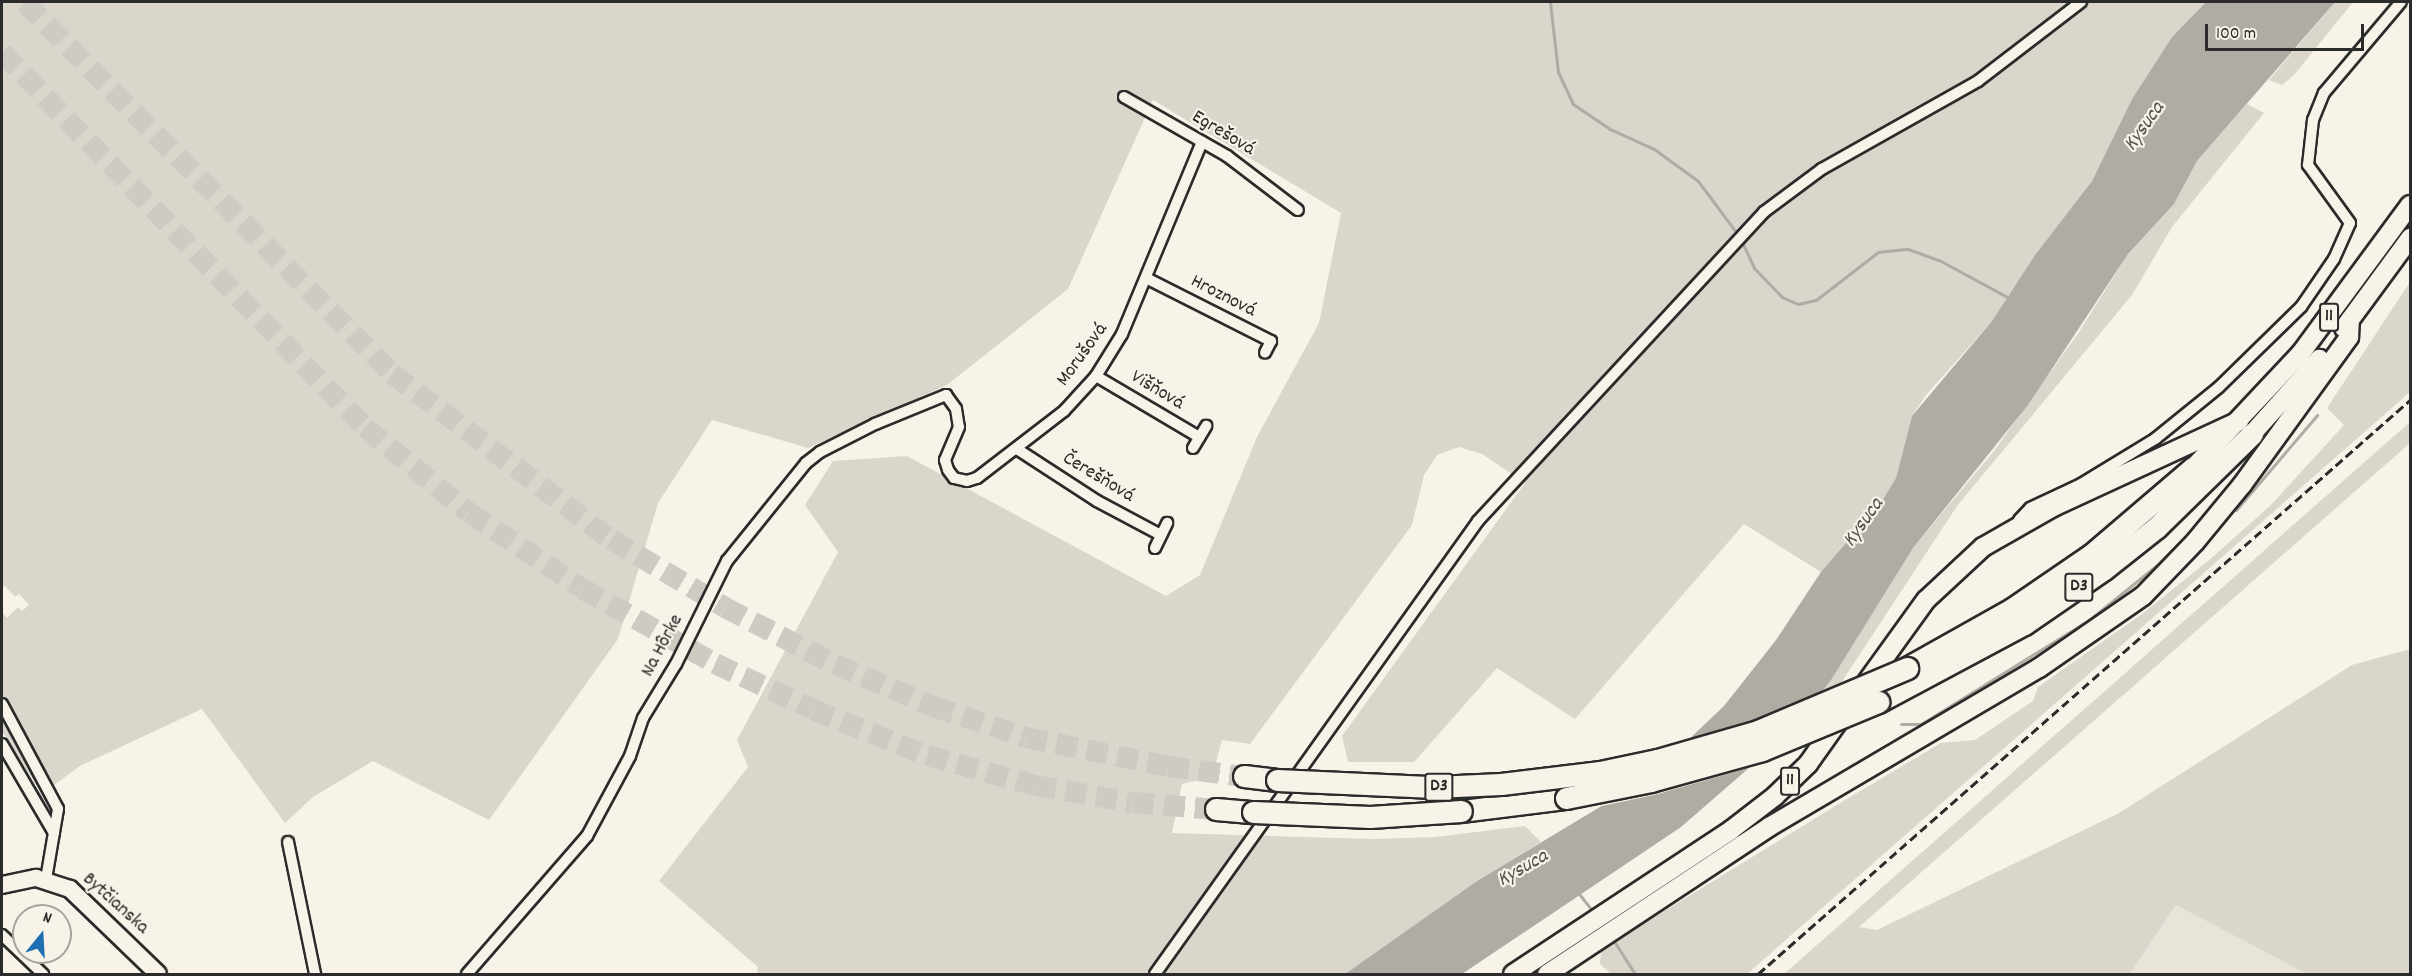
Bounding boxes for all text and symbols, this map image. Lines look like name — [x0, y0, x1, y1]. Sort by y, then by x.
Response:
scale bar — [2208, 12, 2367, 50]
text: 100 m — [2216, 22, 2256, 47]
water label: Kysuca — [2119, 97, 2171, 157]
street label: Egrešová — [1187, 106, 1259, 162]
street label: Hroznová — [1186, 270, 1260, 324]
road number: 11 — [2318, 302, 2340, 332]
street label: Morušová — [1052, 319, 1114, 391]
street label: Višňová — [1126, 366, 1188, 416]
street label: Čerešňová — [1058, 447, 1138, 509]
water label: Kysuca — [1838, 493, 1890, 553]
road number: D3 — [2064, 572, 2094, 602]
street label: Na Hôrke — [637, 611, 689, 681]
road number: 11 — [1780, 766, 1800, 796]
road number: D3 — [1424, 772, 1454, 802]
water label: Kysuca — [1493, 844, 1553, 894]
street label: Bytčianska — [77, 868, 153, 940]
north arrow — [12, 904, 72, 964]
text: N — [40, 906, 54, 930]

